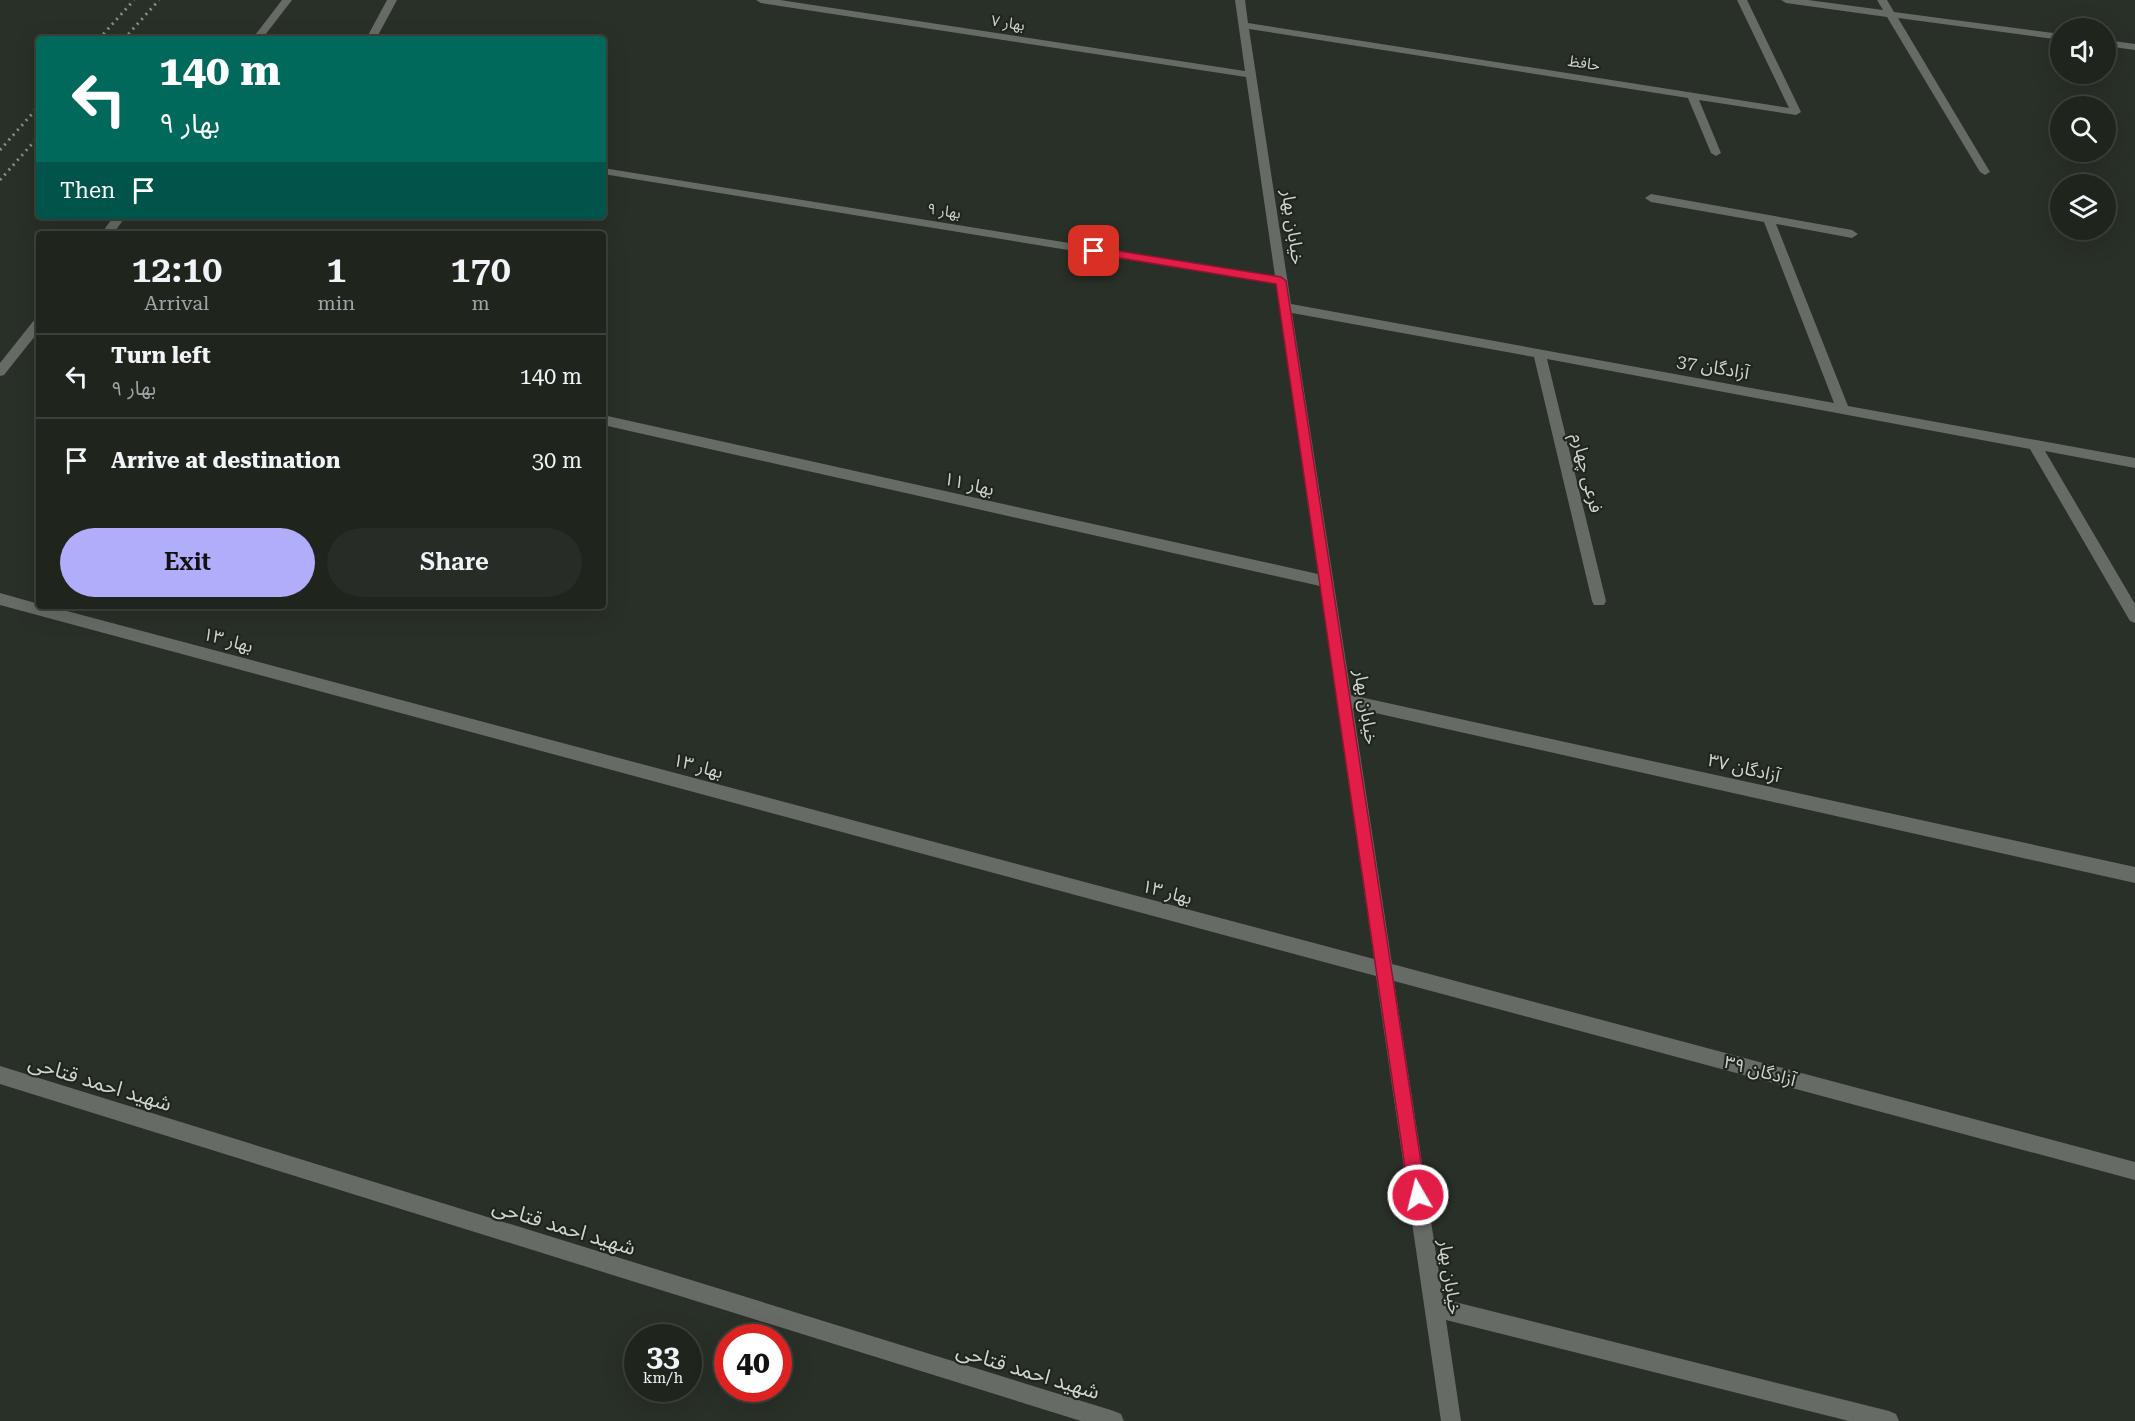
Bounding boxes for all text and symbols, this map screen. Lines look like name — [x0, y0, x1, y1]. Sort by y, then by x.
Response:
street label: بهار ۷ — [990, 11, 1026, 35]
map controls — [2050, 18, 2116, 240]
button: sound — [2050, 18, 2116, 84]
text: 140 m — [159, 46, 281, 95]
street label: حافظ — [1567, 52, 1602, 74]
icon: left — [60, 60, 138, 138]
button: search — [2050, 96, 2116, 162]
text: بهار ۹ — [159, 108, 220, 140]
icon: arrive — [127, 174, 160, 207]
button: layers — [2050, 174, 2116, 240]
text: Then — [60, 178, 115, 203]
street label: خیابان بهار — [1277, 187, 1309, 266]
street label: بهار ۹ — [926, 199, 962, 223]
pin — [1068, 225, 1119, 276]
icon: arrive — [1077, 234, 1110, 267]
text: 12:10 — [131, 249, 222, 291]
text: 1 — [326, 249, 346, 291]
text: 170 — [450, 249, 511, 291]
text: Arrival — [144, 291, 209, 315]
text: min — [318, 291, 355, 315]
text: m — [471, 291, 490, 315]
text: Turn left — [111, 343, 211, 368]
street label: آزادگان 37 — [1675, 350, 1752, 384]
icon: left — [60, 360, 93, 393]
text: 140 m — [519, 364, 582, 389]
text: بهار ۹ — [111, 376, 156, 400]
street label: فرعی چهارم — [1564, 431, 1607, 516]
icon: arrive — [60, 444, 93, 477]
text: Arrive at destination — [111, 448, 340, 473]
text: 30 m — [532, 448, 582, 473]
street label: بهار ۱۱ — [942, 468, 996, 500]
button: Exit — [60, 528, 315, 597]
button: Share — [327, 528, 582, 597]
street label: بهار ۱۳ — [201, 623, 255, 657]
street label: خیابان بهار — [1349, 667, 1383, 746]
street label: بهار ۱۳ — [671, 749, 725, 783]
street label: آزادگان ۳۷ — [1706, 749, 1783, 787]
street label: بهار ۱۳ — [1140, 875, 1194, 909]
street label: شهید احمد قتاحی — [25, 1050, 175, 1116]
street label: آزادگان ۳۹ — [1722, 1051, 1799, 1091]
position arrow — [1386, 1163, 1450, 1227]
street label: شهید احمد قتاحی — [489, 1194, 639, 1260]
street label: خیابان بهار — [1434, 1237, 1466, 1316]
speed limit sign: 40 — [714, 1324, 792, 1402]
text: 33 — [646, 1338, 680, 1373]
street label: شهید احمد قتاحی — [953, 1338, 1103, 1404]
text: km/h — [643, 1369, 683, 1387]

